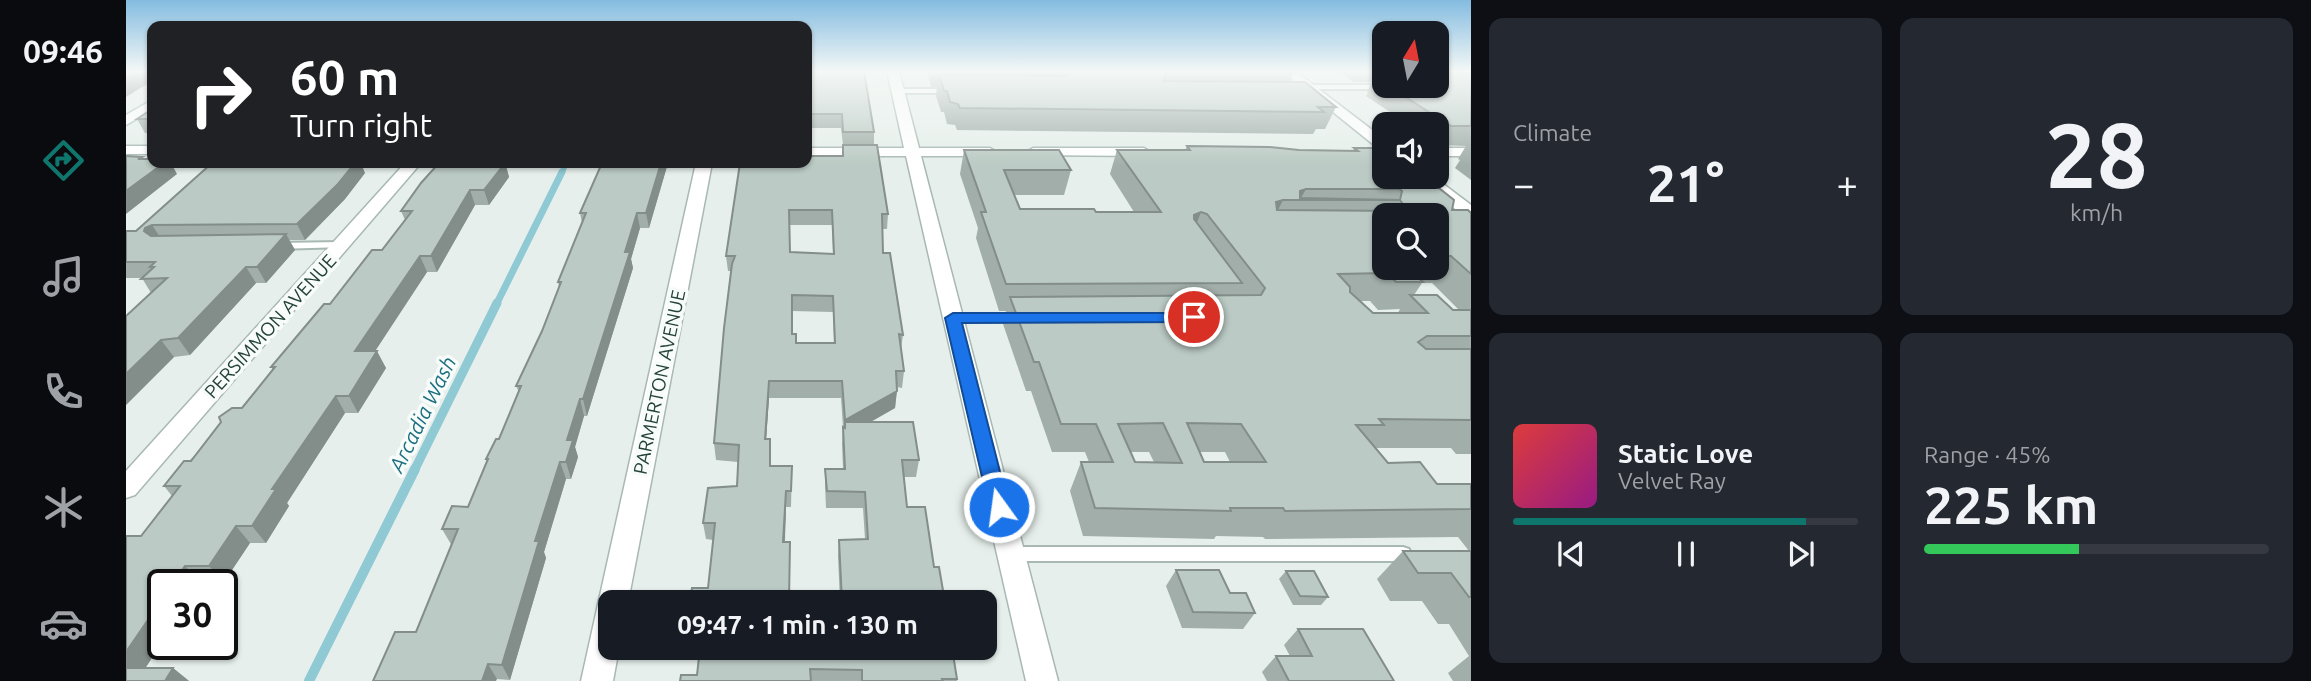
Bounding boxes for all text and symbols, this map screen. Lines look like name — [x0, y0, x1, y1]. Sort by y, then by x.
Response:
north arrow — [1372, 21, 1449, 98]
map controls — [1372, 21, 1449, 280]
text: 09:46 — [23, 33, 103, 69]
icon: right — [175, 49, 266, 140]
text: 60 m — [290, 49, 399, 104]
text: 28 — [2045, 103, 2148, 205]
text: Turn right — [290, 107, 432, 143]
button: sound — [1372, 112, 1449, 189]
text: Climate — [1513, 120, 1592, 145]
icon: directions — [39, 136, 88, 185]
text: 21° — [1647, 154, 1724, 212]
text: − — [1513, 163, 1534, 205]
text: + — [1837, 163, 1858, 205]
text: km/h — [2070, 200, 2123, 225]
button: search — [1372, 203, 1449, 280]
street label: PERSIMMON AVENUE — [200, 250, 340, 402]
icon: music — [39, 252, 88, 301]
pin — [1164, 287, 1224, 347]
street label: PARMERTON AVENUE — [629, 288, 689, 476]
icon: arrive — [1175, 298, 1213, 336]
water label: Arcadia Wash — [383, 352, 460, 477]
icon: phone — [39, 367, 88, 416]
text: Static Love — [1618, 439, 1753, 468]
text: Range · 45% — [1924, 442, 2051, 467]
text: Velvet Ray — [1618, 468, 1726, 493]
position arrow — [962, 470, 1036, 544]
text: 225 km — [1924, 476, 2098, 534]
icon: climate — [39, 483, 88, 532]
icon: previous — [1552, 535, 1590, 573]
icon: pause — [1667, 535, 1705, 573]
icon: next — [1782, 535, 1820, 573]
speed limit sign: 30 — [147, 569, 238, 660]
icon: car — [39, 599, 88, 648]
text: 09:47 · 1 min · 130 m — [677, 610, 918, 639]

